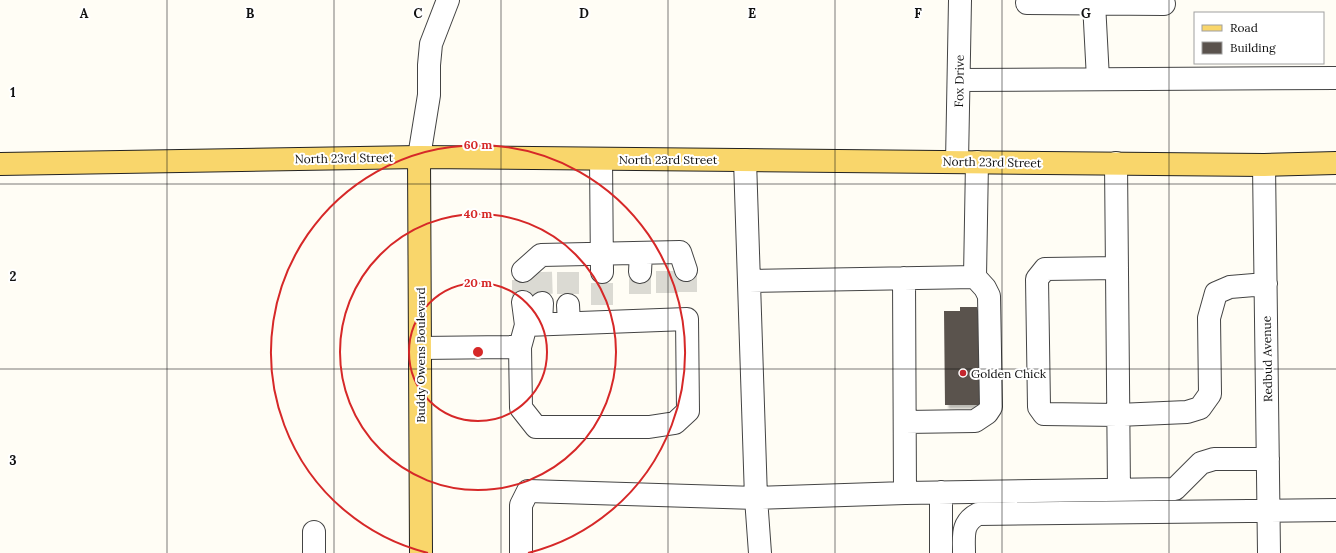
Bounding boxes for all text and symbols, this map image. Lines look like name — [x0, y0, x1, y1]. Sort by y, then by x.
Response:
text: A — [80, 5, 89, 22]
text: B — [246, 5, 255, 22]
text: C — [414, 5, 423, 22]
text: D — [579, 5, 589, 22]
text: E — [748, 5, 756, 22]
text: F — [914, 5, 922, 22]
text: G — [1081, 5, 1091, 22]
legend — [1194, 12, 1324, 64]
text: Road — [1230, 20, 1258, 35]
text: Building — [1230, 40, 1276, 55]
street label: Fox Drive — [951, 54, 967, 108]
text: 1 — [10, 84, 16, 101]
text: 60 m — [464, 137, 492, 152]
street label: North 23rd Street — [295, 150, 394, 166]
street label: North 23rd Street — [619, 152, 718, 167]
street label: North 23rd Street — [943, 154, 1042, 170]
text: 40 m — [464, 206, 492, 221]
text: 2 — [10, 268, 17, 285]
text: 20 m — [464, 275, 492, 290]
street label: Buddy Owens Boulevard — [413, 287, 428, 423]
street label: Redbud Avenue — [1259, 315, 1275, 402]
centre of rings — [471, 345, 485, 359]
place label: Golden Chick — [971, 366, 1047, 381]
marker: Golden Chick — [958, 368, 968, 378]
text: 3 — [9, 452, 17, 469]

